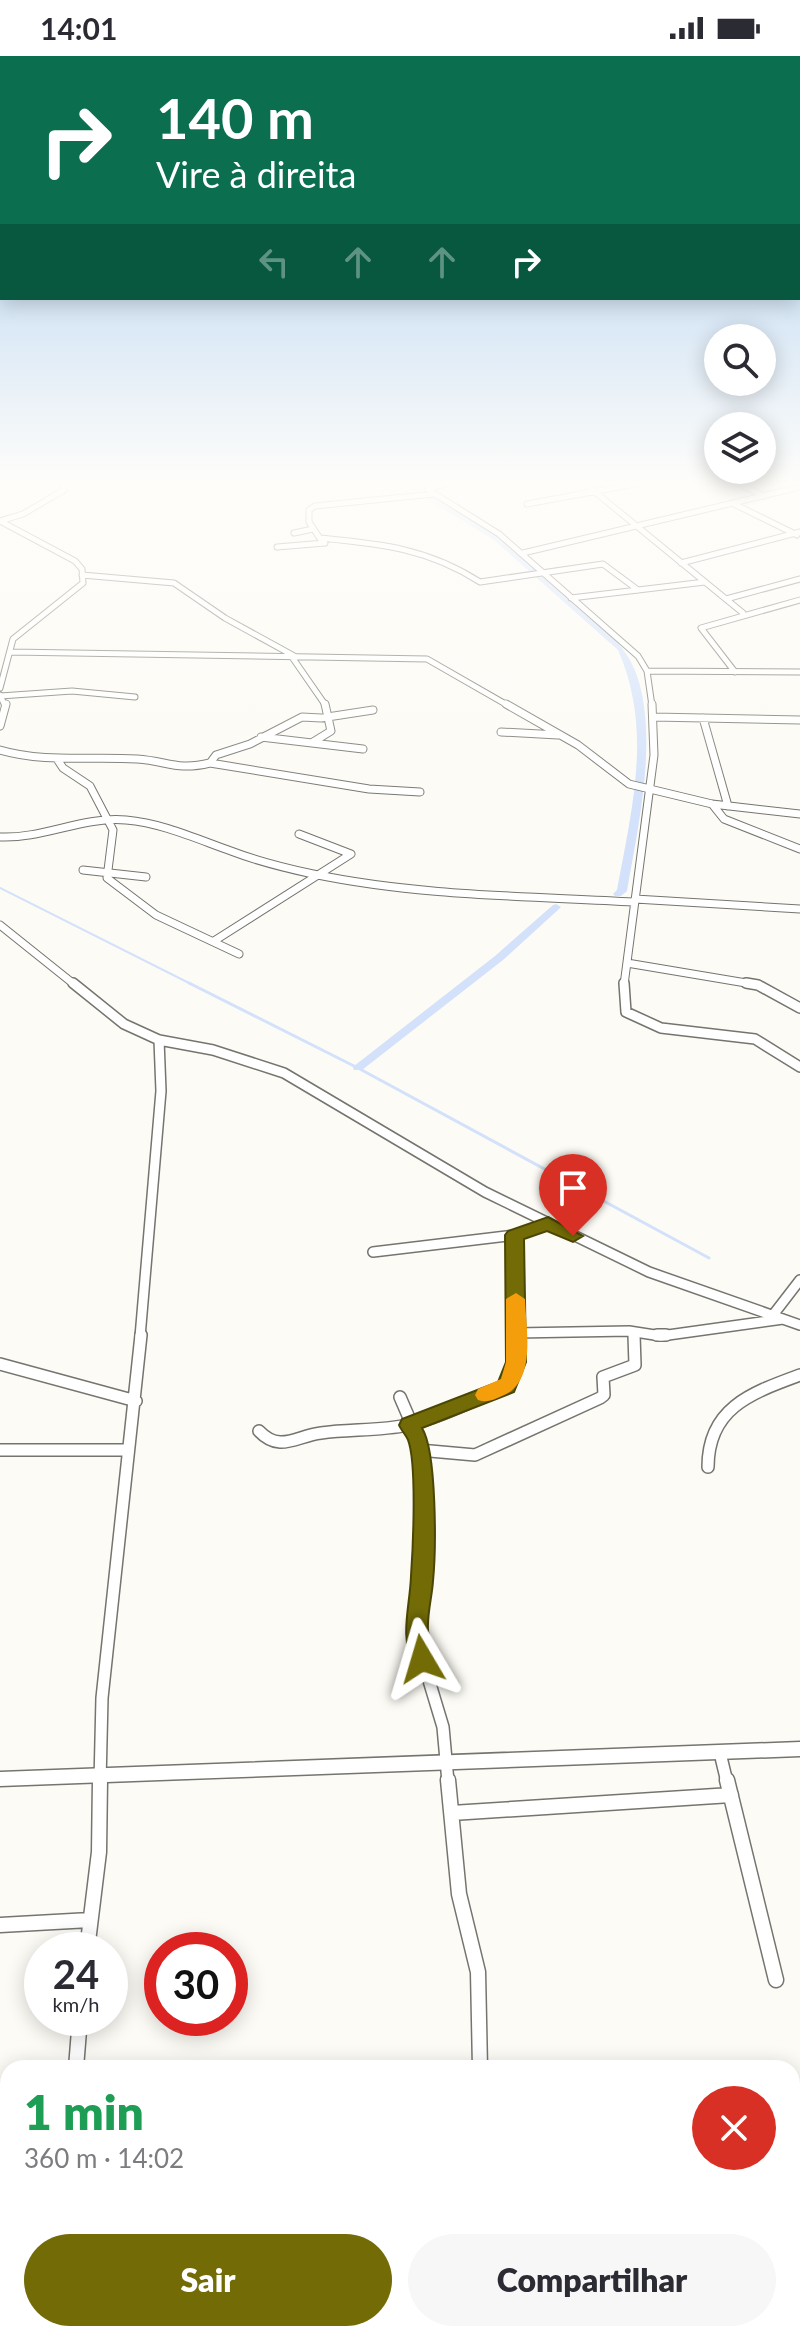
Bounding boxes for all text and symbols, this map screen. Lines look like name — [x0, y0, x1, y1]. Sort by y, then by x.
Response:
text: 14:01 — [40, 10, 117, 46]
text: 140 m — [156, 84, 314, 151]
icon: right — [24, 88, 128, 192]
text: Vire à direita — [156, 152, 356, 196]
icon: left — [252, 240, 296, 284]
icon: ahead — [336, 240, 380, 284]
icon: ahead — [420, 240, 464, 284]
icon: right — [504, 240, 548, 284]
map controls — [704, 324, 776, 484]
button: search — [704, 324, 776, 396]
button: layers — [704, 412, 776, 484]
pin — [539, 1154, 607, 1236]
icon: arrive — [551, 1166, 595, 1210]
position arrow — [380, 1617, 464, 1701]
speed limit sign: 30 — [144, 1932, 248, 2036]
text: 24 — [53, 1950, 99, 1998]
text: km/h — [53, 1992, 99, 2016]
text: 1 min — [24, 2083, 144, 2140]
button: close — [692, 2086, 776, 2170]
text: 360 m · 14:02 — [24, 2142, 184, 2174]
button: Sair — [24, 2234, 392, 2326]
button: Compartilhar — [408, 2234, 776, 2326]

